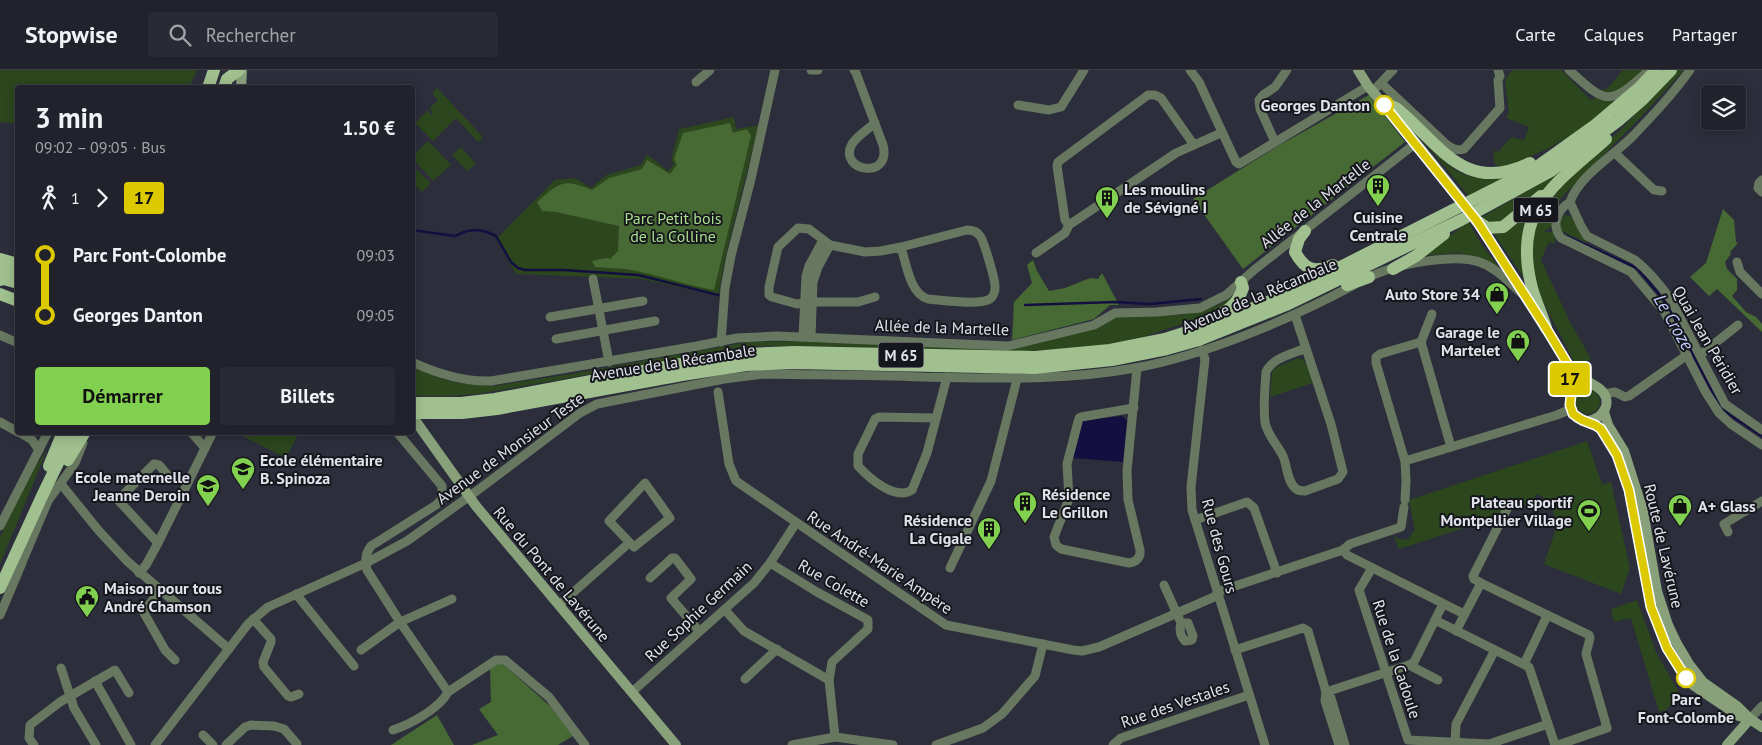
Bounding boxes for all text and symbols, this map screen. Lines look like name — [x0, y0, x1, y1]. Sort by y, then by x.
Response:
search box — [148, 12, 498, 57]
text: Stopwise — [25, 19, 118, 50]
icon: search — [166, 21, 194, 49]
text: Rechercher — [206, 23, 296, 47]
text: Carte — [1515, 23, 1556, 46]
text: Calques — [1584, 23, 1644, 46]
text: Partager — [1672, 23, 1737, 46]
map controls — [1701, 85, 1746, 130]
button: layers — [1701, 85, 1746, 130]
place label: Georges Danton — [1261, 95, 1370, 115]
marker: Georges Danton — [1374, 95, 1394, 115]
text: 3 min — [35, 99, 103, 136]
text: 1.50 € — [342, 116, 395, 140]
text: 09:02 – 09:05 · Bus — [35, 137, 166, 157]
street label: Allée de la Martelle — [1256, 154, 1374, 252]
building icon: Cuisine Centrale — [1365, 173, 1391, 207]
place label: Les moulins de Sévigné I — [1124, 179, 1207, 217]
icon: walk — [35, 184, 63, 212]
icon: forward — [88, 184, 116, 212]
building icon: Les moulins de Sévigné I — [1094, 185, 1120, 219]
text: 17 — [134, 186, 154, 209]
text: 1 — [71, 188, 80, 208]
road number: M 65 — [1514, 198, 1558, 222]
place label: Cuisine Centrale — [1349, 207, 1407, 245]
park label: Parc Petit bois de la Colline — [624, 208, 722, 246]
text: Parc Font-Colombe — [73, 243, 226, 267]
text: 09:03 — [357, 245, 395, 265]
street label: Avenue de la Récambale — [1179, 253, 1339, 337]
shop icon: Auto Store 34 — [1484, 281, 1510, 315]
street label: Quai Jean Péridier — [1669, 282, 1748, 399]
place label: Auto Store 34 — [1385, 284, 1480, 304]
water label: Le Croze — [1649, 290, 1700, 355]
text: Georges Danton — [73, 303, 203, 327]
text: 09:05 — [357, 305, 395, 325]
street label: Allée de la Martelle — [875, 315, 1009, 339]
place label: Garage le Martelet — [1435, 322, 1500, 360]
shop icon: Garage le Martelet — [1505, 328, 1531, 362]
street label: Avenue de la Récambale — [589, 339, 757, 385]
road number: M 65 — [878, 342, 924, 368]
line badge: 17 — [1548, 363, 1592, 395]
button: Démarrer — [35, 367, 210, 425]
button: Billets — [220, 367, 395, 425]
text: 17 — [1560, 367, 1580, 390]
street label: Avenue de Monsieur Teste — [432, 388, 588, 508]
place label: Ecole élémentaire B. Spinoza — [260, 450, 383, 488]
school or university icon: Ecole élémentaire B. Spinoza — [230, 456, 256, 490]
place label: Ecole maternelle Jeanne Deroin — [75, 467, 190, 505]
school or university icon: Ecole maternelle Jeanne Deroin — [195, 473, 221, 507]
street label: Route de Lavérune — [1640, 482, 1688, 610]
place label: Résidence Le Grillon — [1042, 484, 1110, 522]
building icon: Résidence Le Grillon — [1012, 490, 1038, 524]
place label: Plateau sportif Montpellier Village — [1441, 492, 1573, 530]
shop icon: A+ Glass — [1667, 493, 1693, 527]
street label: Rue des Gours — [1198, 496, 1242, 596]
place label: A+ Glass — [1698, 496, 1756, 516]
sports icon: Plateau sportif Montpellier Village — [1576, 498, 1602, 532]
street label: Rue du Pont de Lavérune — [489, 502, 615, 646]
street label: Rue André-Marie Ampère — [804, 506, 956, 618]
place label: Résidence La Cigale — [904, 510, 972, 548]
building icon: Résidence La Cigale — [976, 516, 1002, 550]
street label: Rue Colette — [795, 555, 873, 611]
street label: Rue Sophie Germain — [640, 556, 756, 666]
place label: Maison pour tous André Chamson — [104, 578, 222, 616]
public building icon: Maison pour tous André Chamson — [74, 584, 100, 618]
street label: Rue de la Cadoule — [1368, 597, 1426, 721]
marker: Parc Font-Colombe — [1676, 668, 1696, 688]
street label: Rue des Vestales — [1118, 676, 1232, 732]
place label: Parc Font-Colombe — [1638, 689, 1734, 727]

